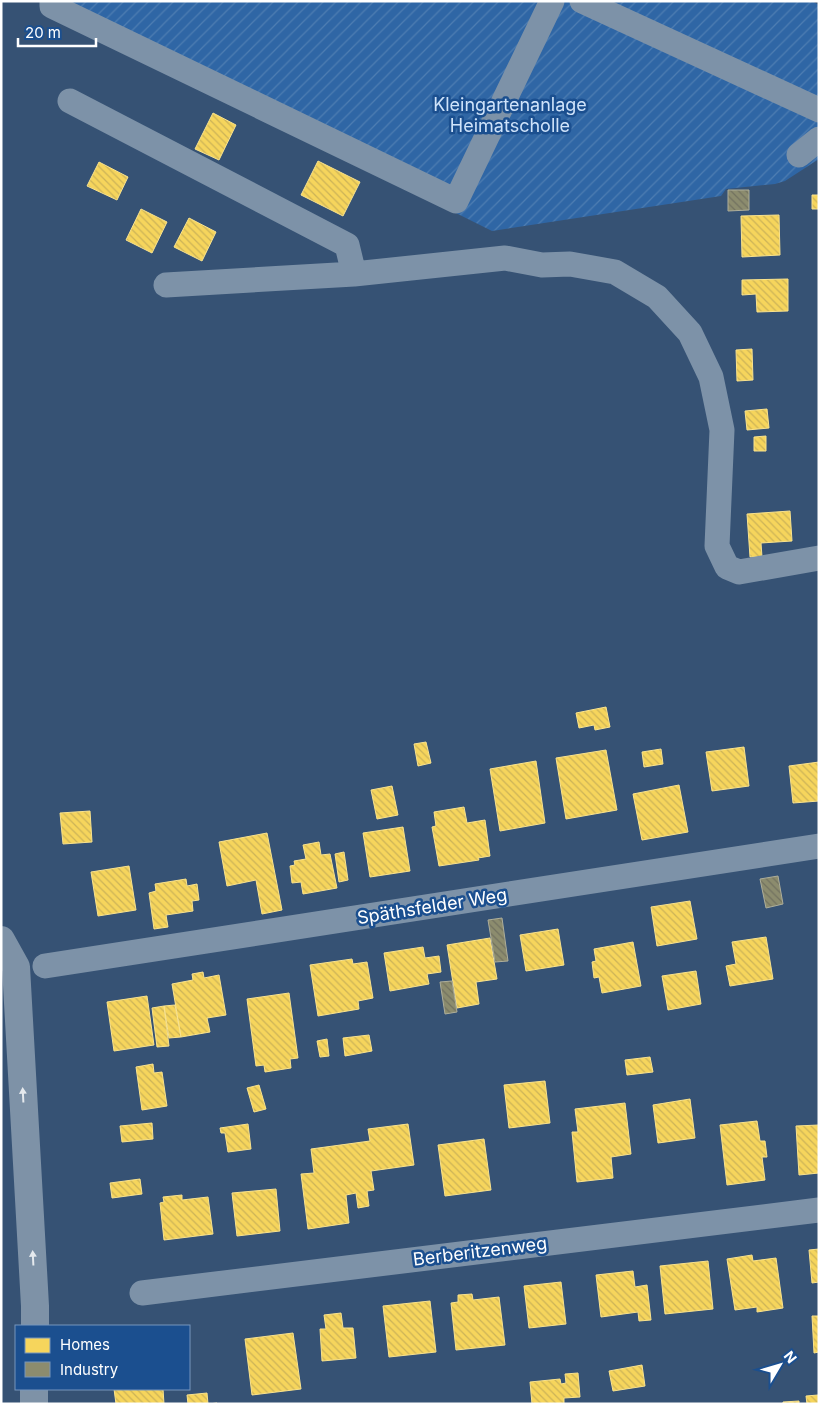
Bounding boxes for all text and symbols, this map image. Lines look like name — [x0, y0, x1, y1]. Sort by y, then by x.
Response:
scale bar — [18, 15, 95, 47]
text: 20 m — [25, 23, 61, 42]
park label: Kleingartenanlage Heimatscholle — [433, 94, 587, 136]
street label: Späthsfelder Weg — [355, 884, 509, 928]
one-way arrow — [19, 1087, 27, 1103]
street label: Berberitzenweg — [412, 1232, 548, 1270]
one-way arrow — [28, 1249, 36, 1265]
legend — [15, 1325, 190, 1390]
text: Homes — [60, 1335, 110, 1354]
north arrow — [755, 1340, 805, 1390]
text: N — [781, 1347, 801, 1366]
text: Industry — [60, 1360, 119, 1379]

